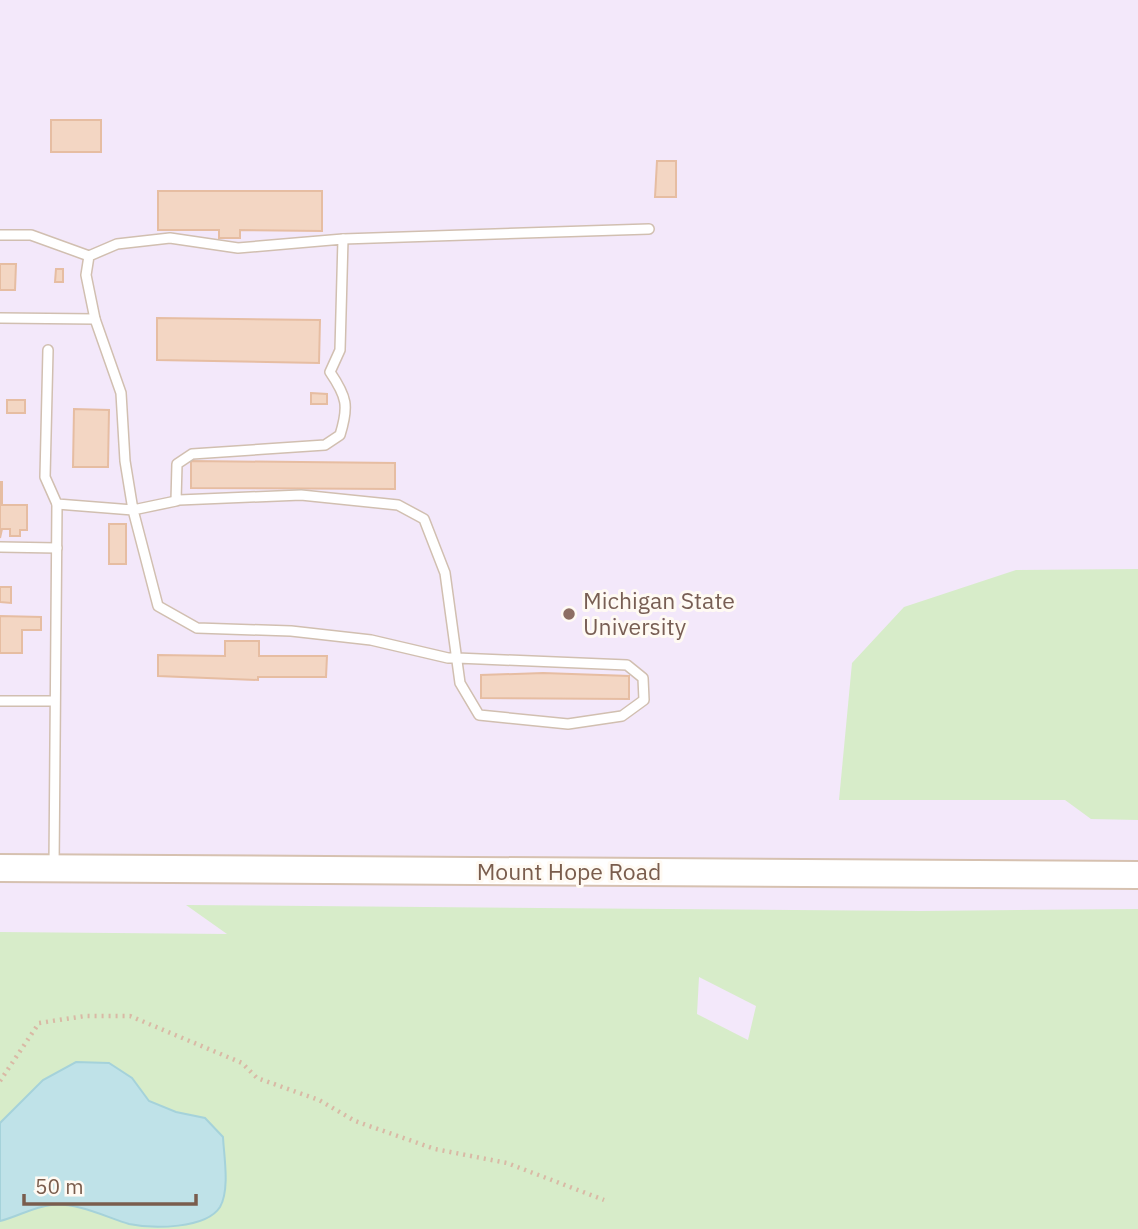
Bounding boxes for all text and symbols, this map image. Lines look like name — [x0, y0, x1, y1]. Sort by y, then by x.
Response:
place label: Michigan State University — [583, 585, 735, 641]
marker: Michigan State University — [561, 606, 577, 622]
street label: Mount Hope Road — [477, 856, 661, 886]
scale bar — [24, 1162, 196, 1206]
text: 50 m — [35, 1172, 84, 1200]

